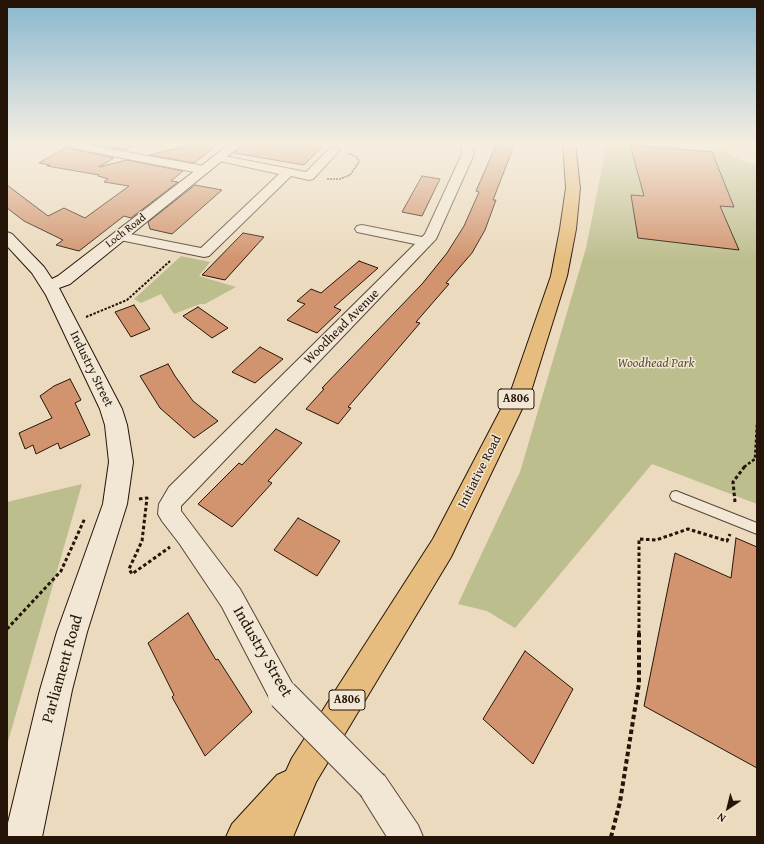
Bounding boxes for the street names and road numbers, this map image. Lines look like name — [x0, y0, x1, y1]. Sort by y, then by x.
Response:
street label: Loch Road — [103, 211, 149, 251]
street label: Woodhead Avenue — [301, 286, 383, 368]
street label: Industry Street — [66, 328, 116, 410]
road number: A806 — [498, 389, 534, 409]
street label: Initiative Road — [455, 433, 505, 511]
street label: Industry Street — [228, 603, 296, 701]
street label: Parliament Road — [38, 613, 88, 725]
road number: A806 — [329, 690, 365, 710]

